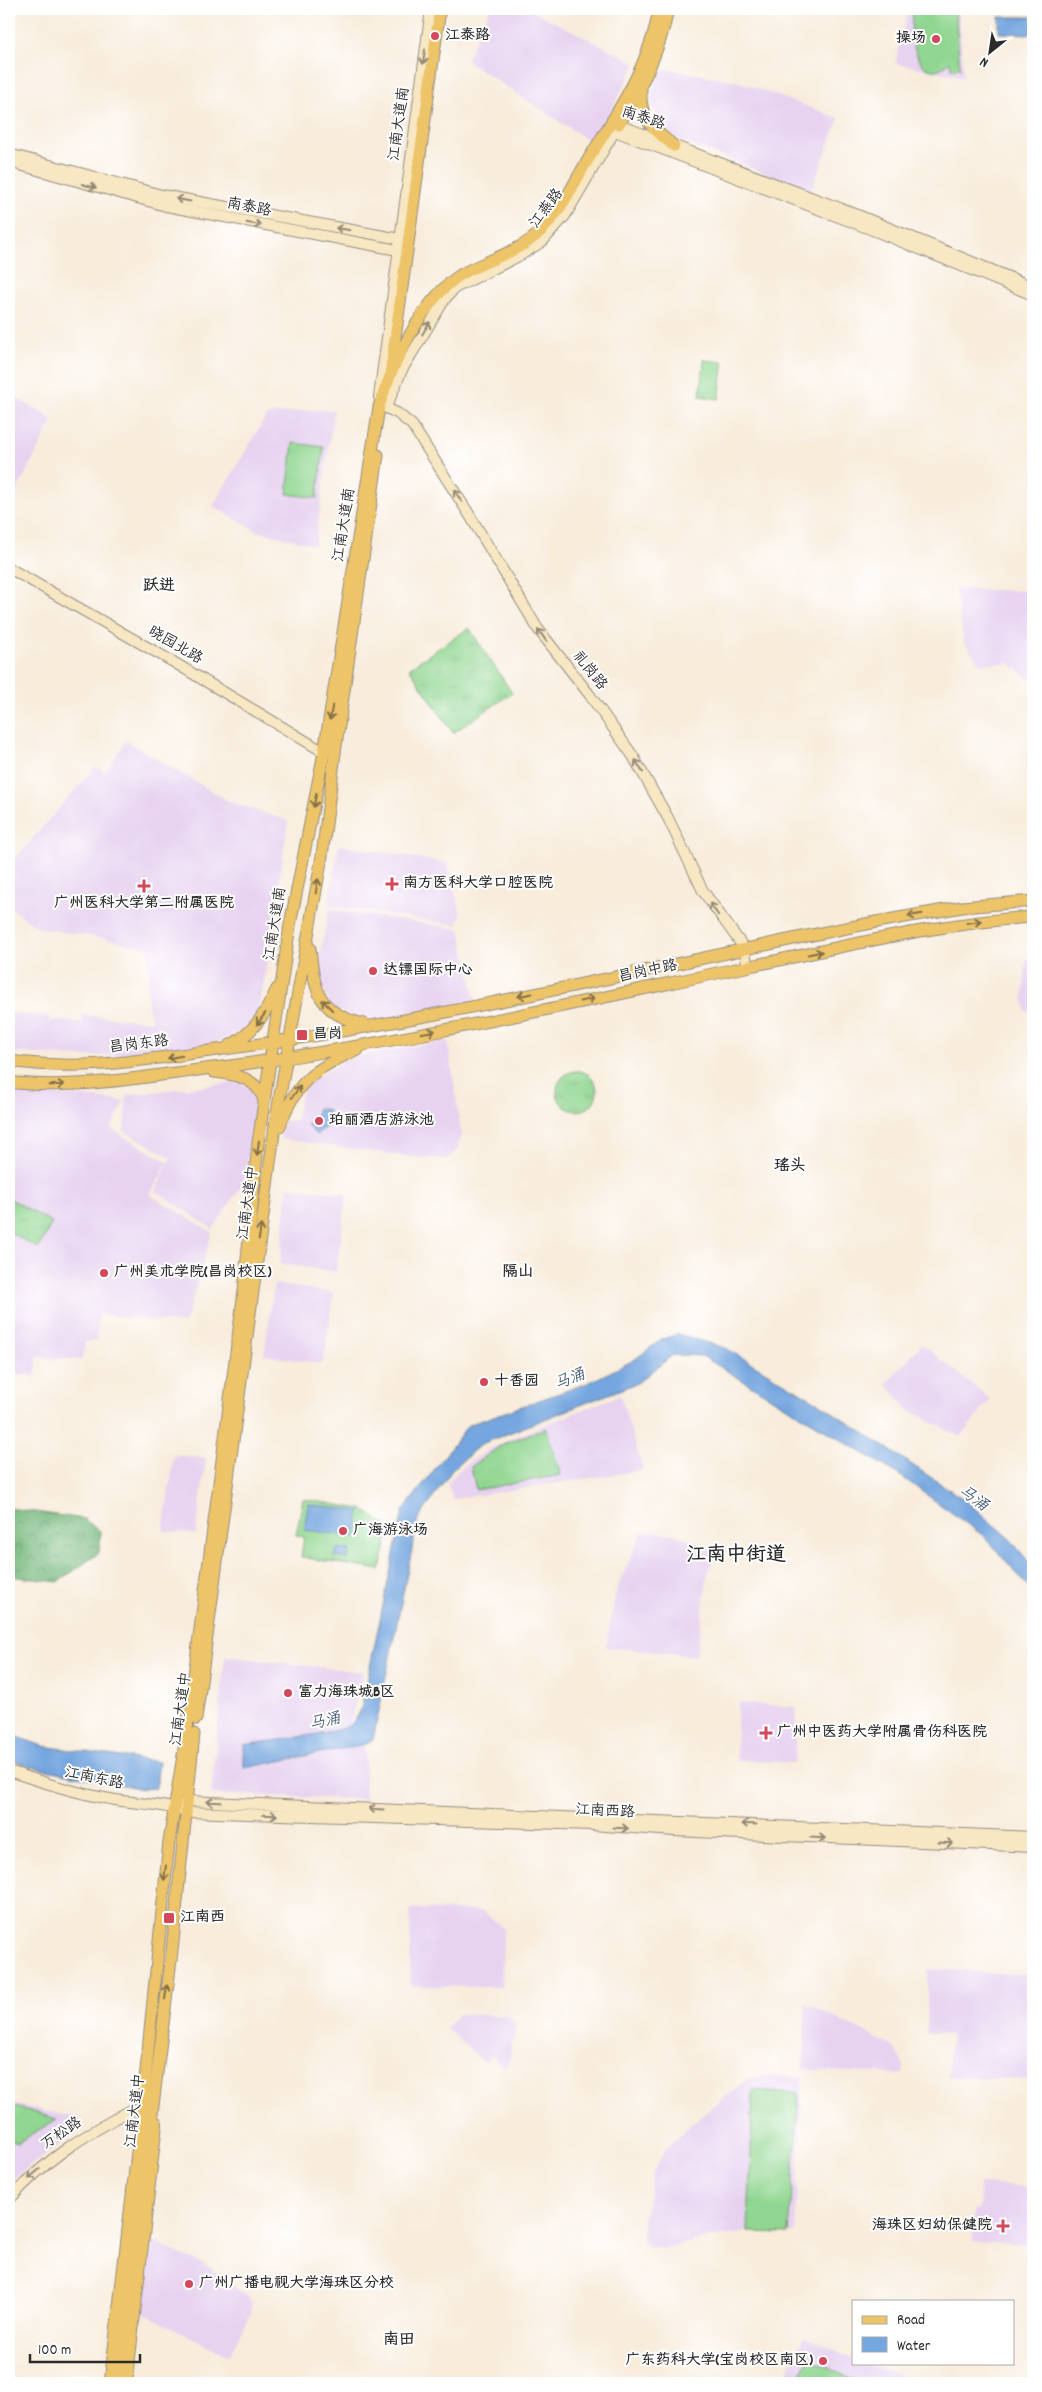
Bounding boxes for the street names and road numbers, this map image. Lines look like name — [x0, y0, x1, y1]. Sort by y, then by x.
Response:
street label: 江南大道南 — [384, 85, 416, 163]
street label: 南泰路 — [618, 102, 668, 136]
street label: 江燕路 — [525, 184, 569, 234]
street label: 南泰路 — [225, 193, 273, 223]
street label: 江南大道南 — [328, 486, 362, 564]
street label: 晓园北路 — [144, 621, 206, 671]
street label: 礼岗路 — [566, 647, 612, 695]
street label: 江南大道南 — [259, 885, 293, 963]
street label: 昌岗中路 — [616, 955, 680, 989]
street label: 昌岗东路 — [108, 1030, 170, 1060]
street label: 江南大道中 — [233, 1164, 265, 1242]
street label: 江南大道中 — [166, 1670, 198, 1748]
street label: 江南东路 — [62, 1762, 126, 1796]
street label: 江南西路 — [574, 1799, 636, 1825]
street label: 江南大道中 — [121, 2072, 151, 2150]
street label: 万松路 — [37, 2112, 87, 2156]

